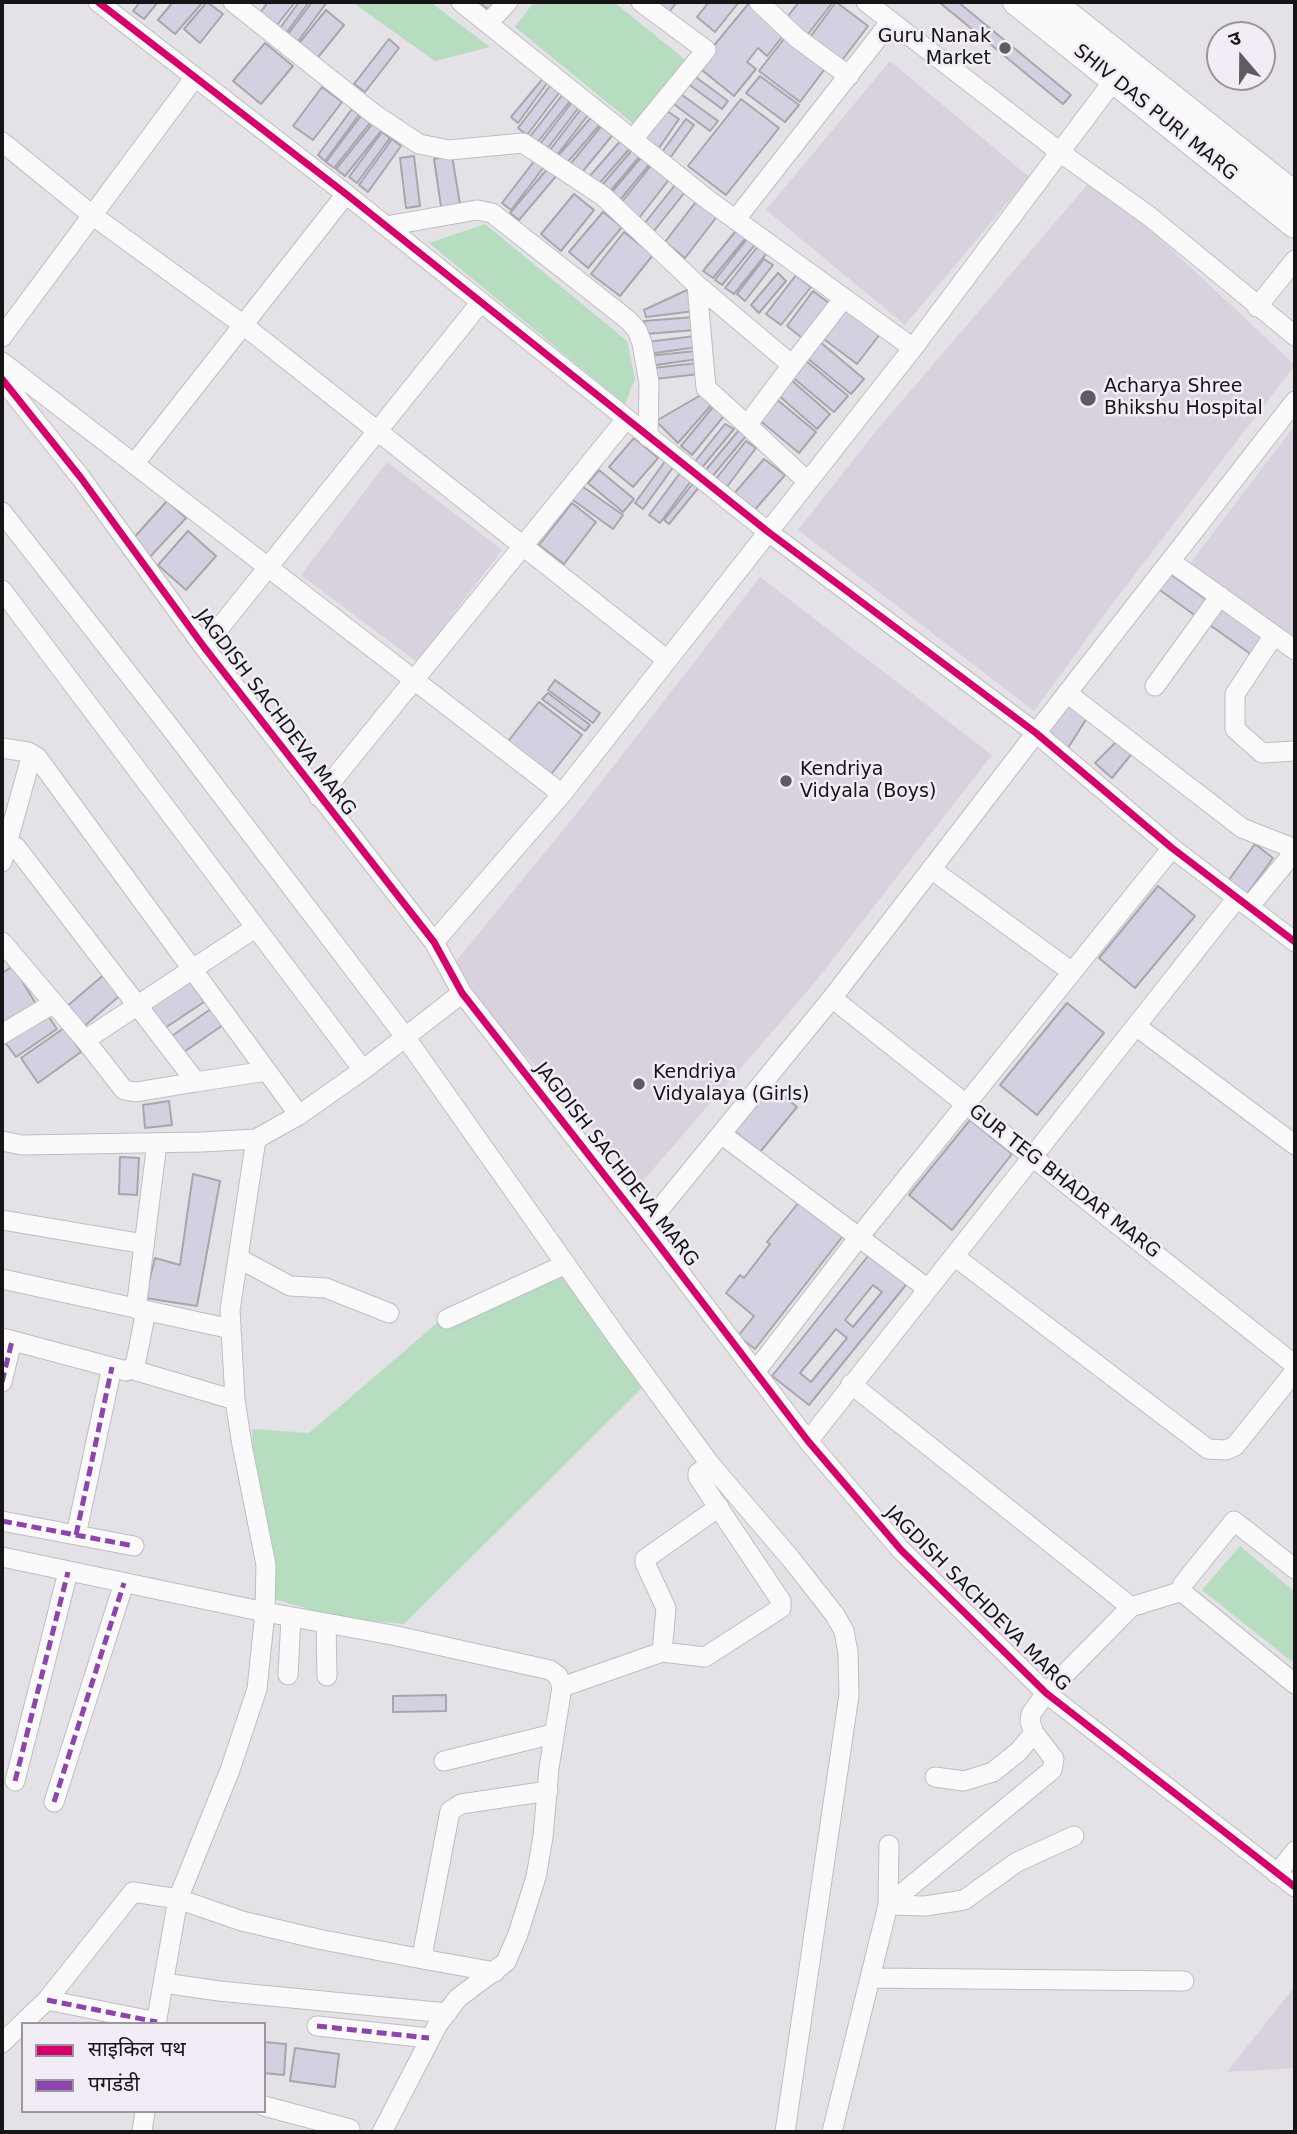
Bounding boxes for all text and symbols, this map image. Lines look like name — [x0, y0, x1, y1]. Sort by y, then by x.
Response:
north arrow — [1206, 21, 1276, 91]
place label: Guru Nanak Market — [878, 26, 991, 70]
text: उ — [1226, 26, 1243, 50]
marker: Guru Nanak Market — [997, 40, 1013, 56]
street label: SHIV DAS PURI MARG — [1069, 40, 1241, 186]
place label: Acharya Shree Bhikshu Hospital — [1104, 376, 1263, 420]
marker: Acharya Shree Bhikshu Hospital — [1078, 388, 1098, 408]
street label: JAGDISH SACHDEVA MARG — [190, 605, 360, 821]
place label: Kendriya Vidyala (Boys) — [800, 759, 936, 803]
marker: Kendriya Vidyala (Boys) — [778, 773, 794, 789]
street label: JAGDISH SACHDEVA MARG — [529, 1058, 703, 1272]
place label: Kendriya Vidyalaya (Girls) — [653, 1062, 809, 1106]
marker: Kendriya Vidyalaya (Girls) — [631, 1076, 647, 1092]
street label: GUR TEG BHADAR MARG — [964, 1100, 1164, 1264]
street label: JAGDISH SACHDEVA MARG — [880, 1502, 1074, 1696]
legend — [21, 2022, 266, 2113]
text: साइकिल पथ — [88, 2037, 186, 2061]
text: पगडंडी — [88, 2072, 140, 2096]

